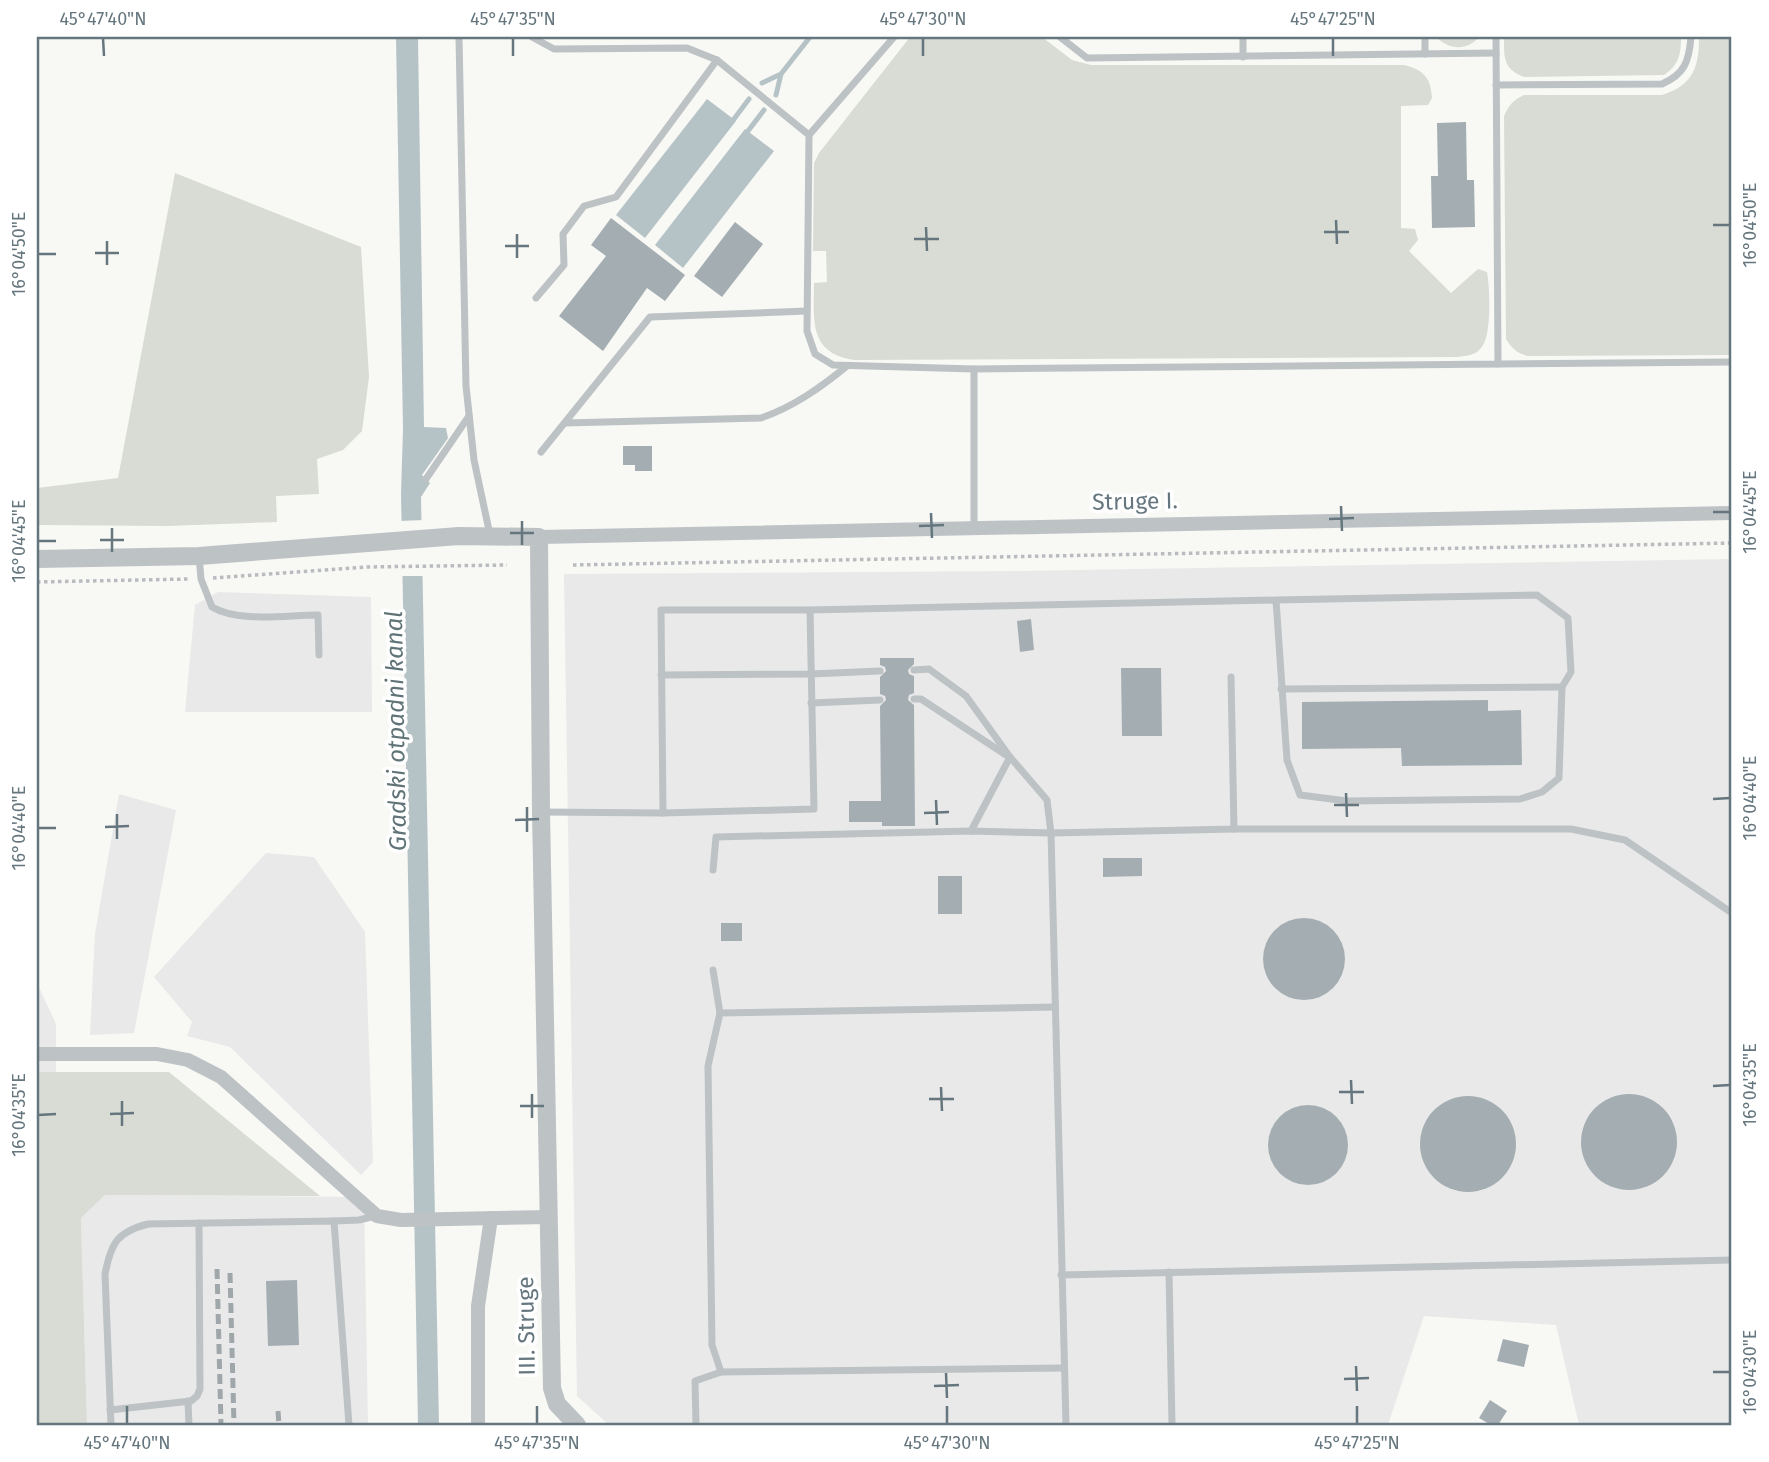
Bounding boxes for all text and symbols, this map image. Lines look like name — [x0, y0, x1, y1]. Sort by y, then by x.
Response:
text: 45°47'40"N — [59, 8, 147, 30]
text: 45°47'35"N — [470, 8, 556, 30]
text: 45°47'30"N — [879, 8, 967, 30]
text: 45°47'25"N — [1290, 8, 1376, 30]
text: 16°04'50"E — [1739, 183, 1761, 267]
text: 16°04'50"E — [8, 212, 30, 296]
text: 16°04'45"E — [1739, 470, 1761, 554]
street label: Struge I. — [1092, 486, 1178, 516]
text: 16°04'45"E — [8, 499, 30, 583]
water label: Gradski otpadni kanal — [380, 611, 412, 851]
text: 16°04'40"E — [1739, 756, 1761, 840]
text: 16°04'40"E — [8, 786, 30, 870]
text: 16°04'35"E — [1739, 1043, 1761, 1127]
text: 16°04'35"E — [8, 1073, 30, 1157]
street label: III. Struge — [511, 1276, 541, 1376]
text: 16°04'30"E — [1739, 1330, 1761, 1414]
text: 45°47'40"N — [83, 1432, 171, 1454]
text: 45°47'35"N — [494, 1432, 580, 1454]
text: 45°47'30"N — [903, 1432, 991, 1454]
text: 45°47'25"N — [1314, 1432, 1400, 1454]

